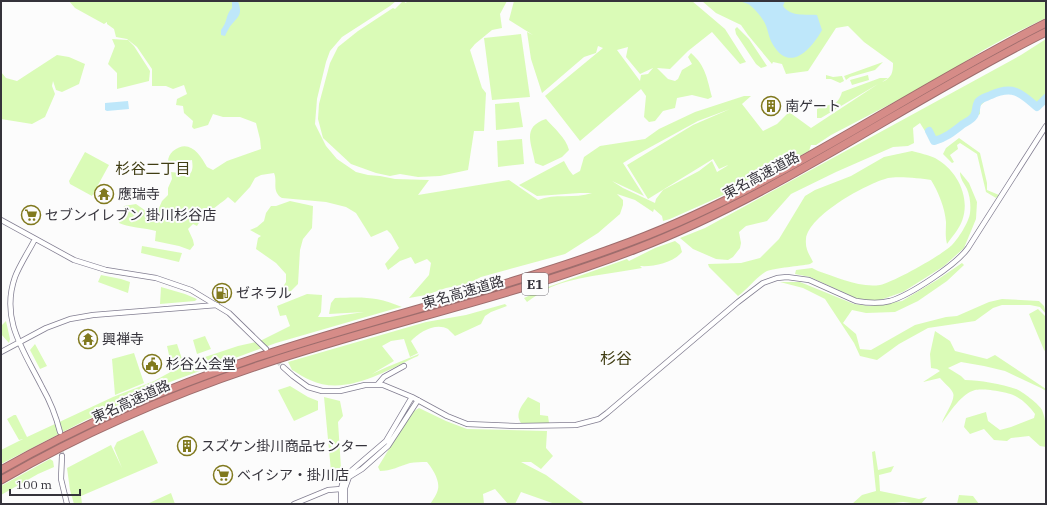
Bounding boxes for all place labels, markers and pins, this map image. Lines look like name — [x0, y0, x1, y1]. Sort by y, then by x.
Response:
building icon: 南ゲート — [760, 95, 782, 117]
place label: 南ゲート — [785, 97, 841, 115]
temple icon: 應瑞寺 — [93, 183, 115, 205]
place label: 應瑞寺 — [118, 185, 160, 203]
supermarket icon: セブンイレブン 掛川杉谷店 — [20, 204, 42, 226]
place label: セブンイレブン 掛川杉谷店 — [45, 206, 216, 224]
fuel station icon: ゼネラル — [211, 282, 233, 304]
place label: ゼネラル — [236, 284, 292, 302]
temple icon: 興禅寺 — [77, 328, 99, 350]
place label: 興禅寺 — [102, 330, 144, 348]
public building icon: 杉谷公会堂 — [141, 353, 163, 375]
place label: 杉谷公会堂 — [166, 355, 236, 373]
building icon: スズケン掛川商品センター — [176, 435, 198, 457]
place label: スズケン掛川商品センター — [201, 437, 369, 455]
supermarket icon: ベイシア・掛川店 — [212, 464, 234, 486]
place label: ベイシア・掛川店 — [237, 466, 349, 484]

